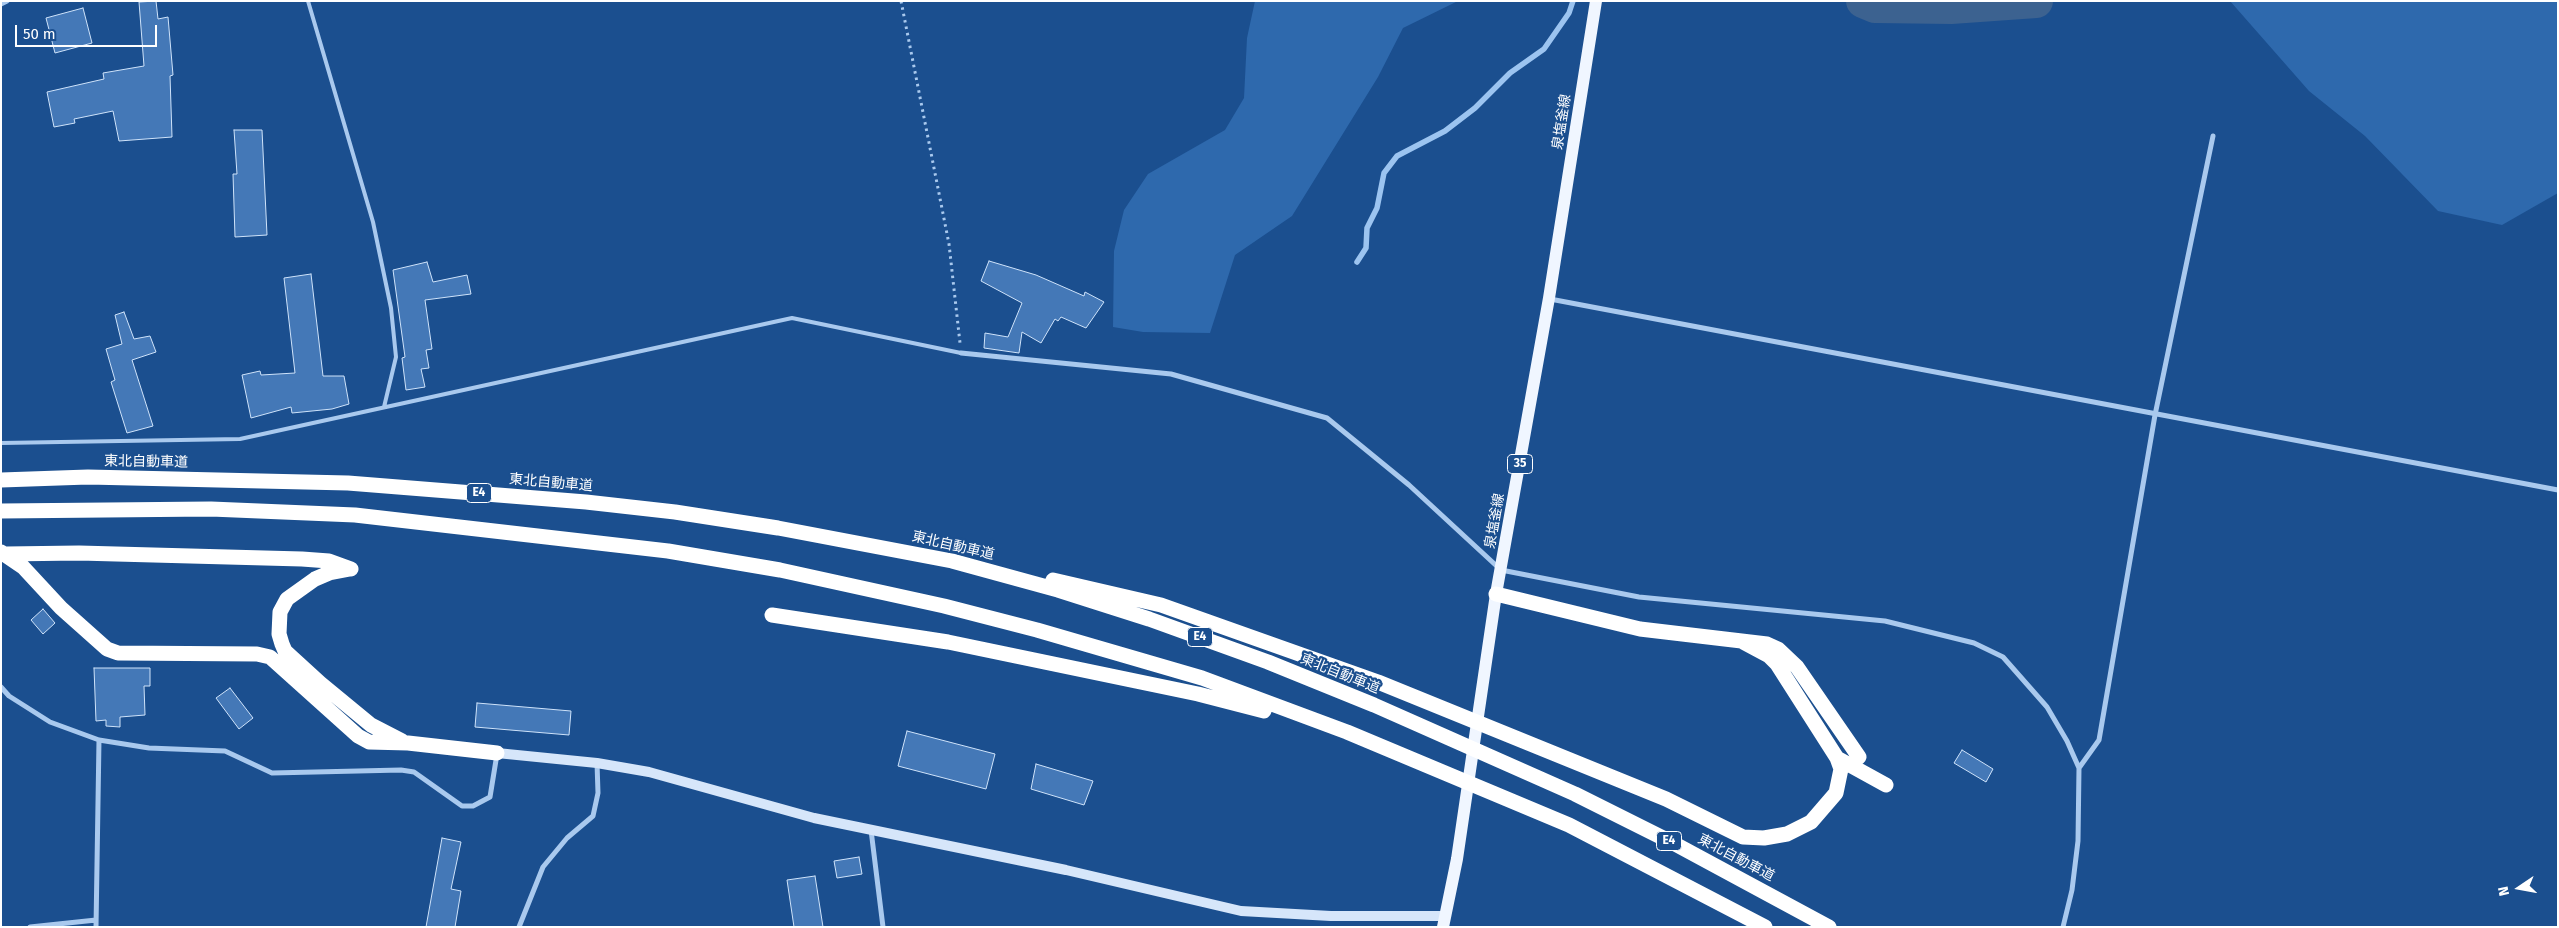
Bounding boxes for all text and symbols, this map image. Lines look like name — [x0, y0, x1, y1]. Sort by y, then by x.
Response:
scale bar — [18, 15, 160, 47]
text: 50 m — [23, 25, 56, 43]
street label: 泉塩釜線 — [1549, 93, 1575, 151]
street label: 東北自動車道 — [104, 453, 188, 471]
road number: 35 — [1508, 454, 1532, 474]
street label: 東北自動車道 — [508, 471, 594, 495]
road number: E4 — [466, 483, 492, 502]
street label: 泉塩釜線 — [1482, 492, 1508, 550]
street label: 東北自動車道 — [910, 528, 996, 564]
road number: E4 — [1188, 628, 1212, 646]
street label: 東北自動車道 — [1298, 650, 1382, 698]
road number: E4 — [1656, 831, 1682, 850]
street label: 東北自動車道 — [1695, 831, 1777, 885]
north arrow — [2494, 863, 2544, 913]
text: N — [2495, 885, 2513, 898]

